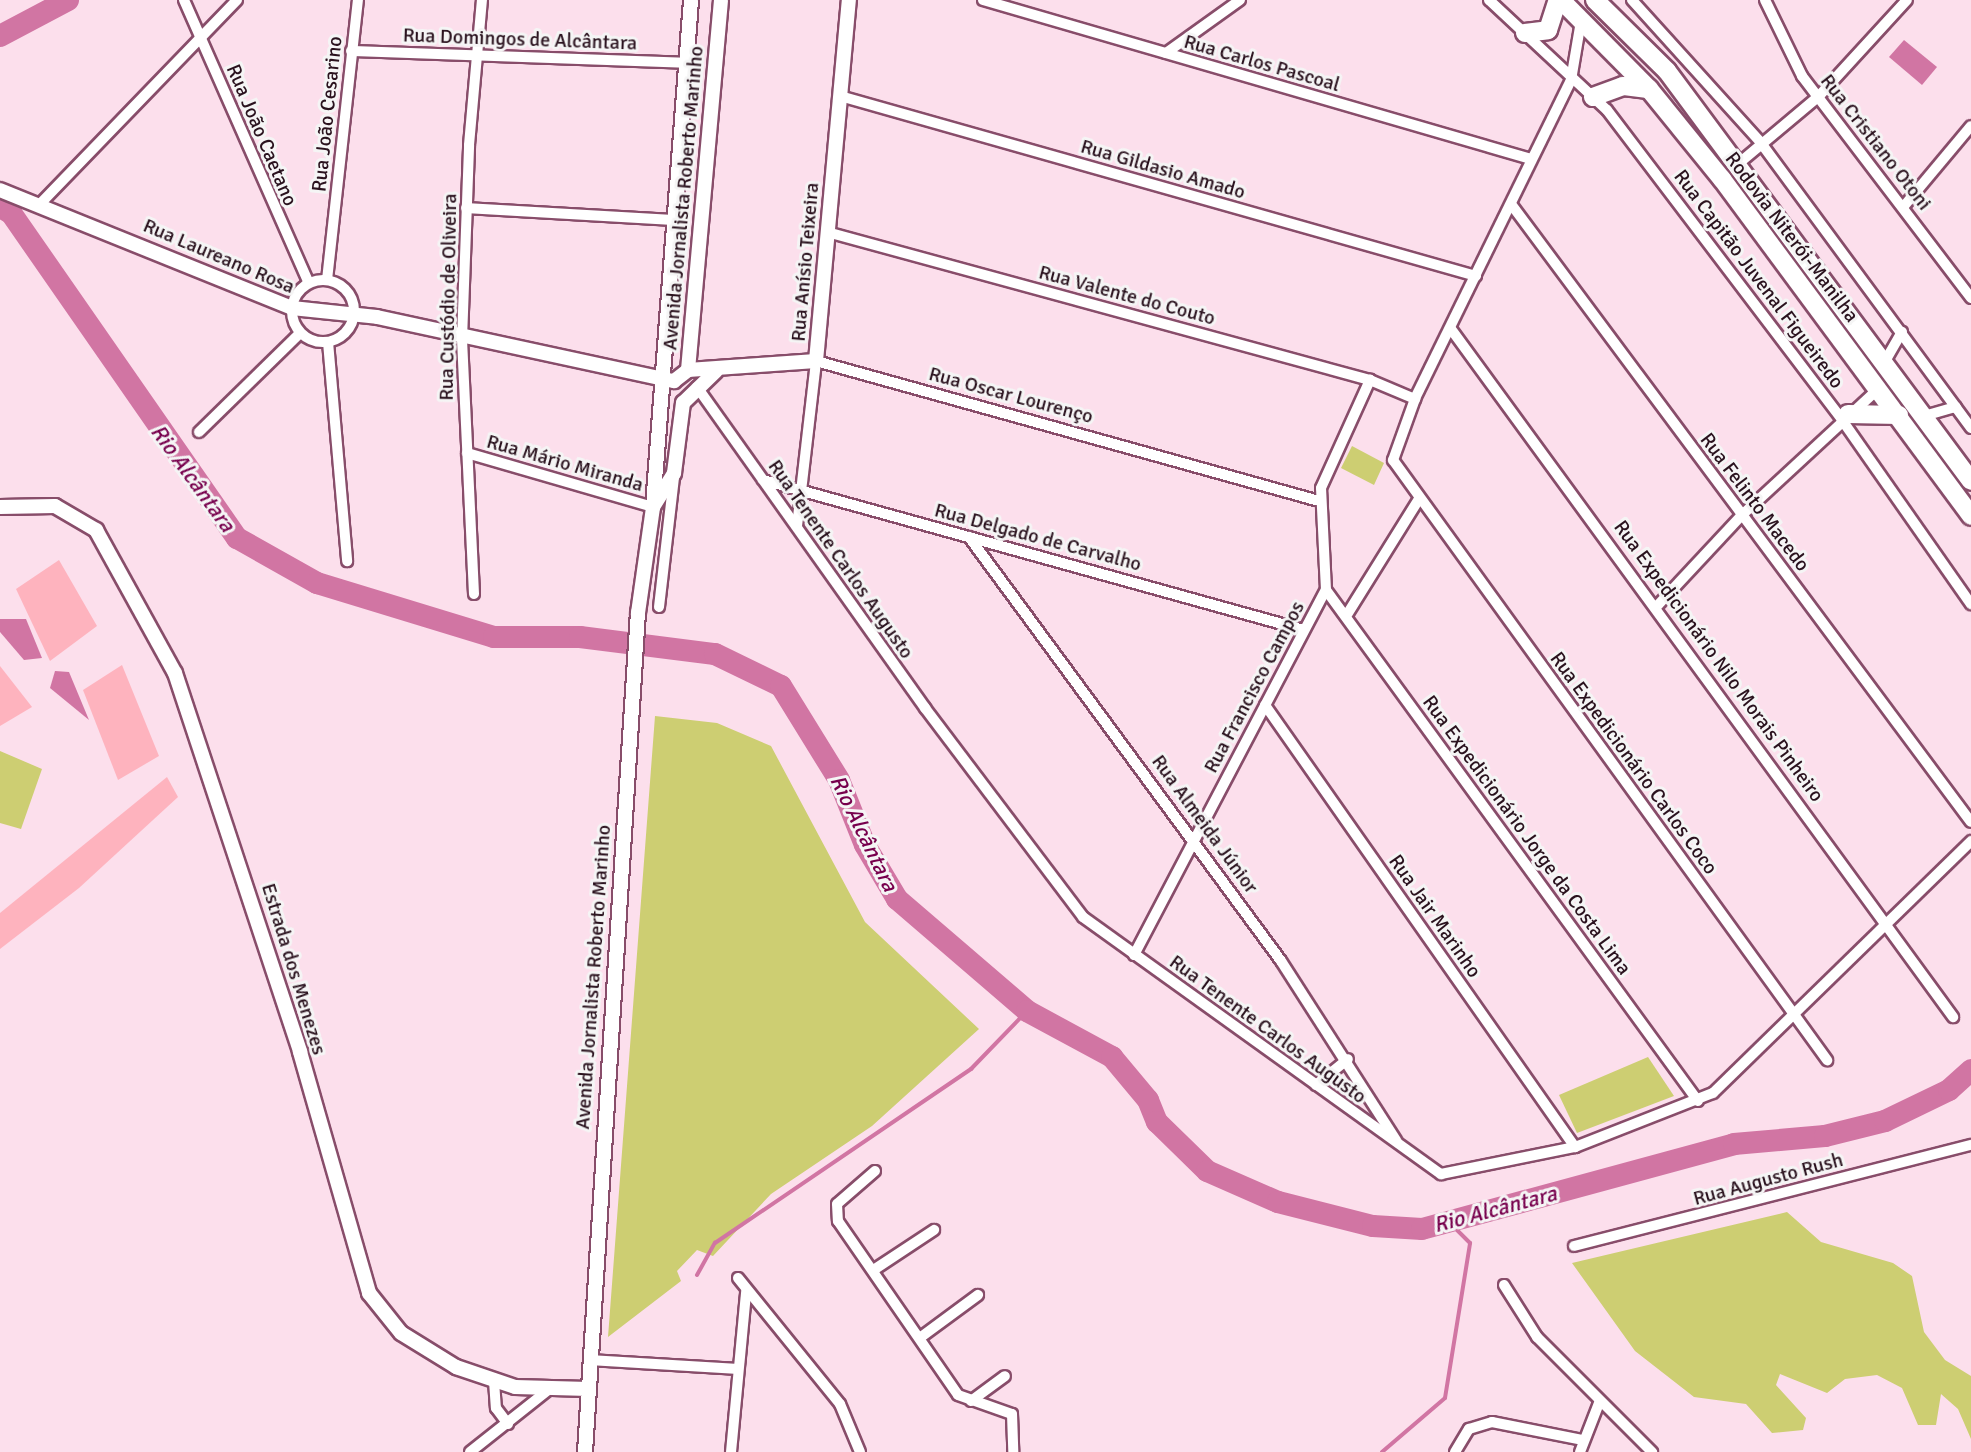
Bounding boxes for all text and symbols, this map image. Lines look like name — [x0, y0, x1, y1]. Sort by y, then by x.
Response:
street label: Rua Domingos de Alcântara — [402, 23, 638, 55]
street label: Rua Carlos Pascoal — [1181, 29, 1343, 97]
street label: Rua João Cesarino — [307, 35, 347, 193]
street label: Avenida Jornalista Roberto Marinho — [658, 45, 708, 351]
street label: Rua João Caetano — [221, 60, 303, 210]
street label: Rua Cristiano Otoni — [1815, 69, 1937, 215]
street label: Rua Gildasio Amado — [1078, 134, 1248, 204]
street label: Rodovia Niterói-Manilha — [1720, 147, 1864, 327]
street label: Rua Capitão Juvenal Figueiredo — [1669, 165, 1849, 393]
street label: Rua Anísio Teixeira — [786, 181, 824, 343]
street label: Rua Custódio de Oliveira — [434, 193, 462, 401]
street label: Rua Laureano Rosa — [140, 213, 298, 299]
street label: Rua Valente do Couto — [1036, 260, 1218, 330]
street label: Rua Oscar Lourenço — [926, 362, 1096, 428]
water label: Rio Alcântara — [145, 419, 241, 537]
street label: Rua Felinto Macedo — [1695, 428, 1815, 576]
street label: Rua Mário Miranda — [484, 429, 646, 497]
street label: Rua Tenente Carlos Augusto — [763, 455, 919, 663]
street label: Rua Delgado de Carvalho — [932, 498, 1144, 576]
street label: Rua Expedicionário Nilo Morais Pinheiro — [1609, 516, 1829, 806]
street label: Rua Francisco Campos — [1199, 597, 1309, 777]
street label: Rua Expedicionário Carlos Coco — [1545, 647, 1723, 879]
street label: Rua Expedicionário Jorge da Costa Lima — [1418, 691, 1636, 979]
street label: Rua Almeida Júnior — [1147, 750, 1263, 898]
water label: Rio Alcântara — [824, 770, 904, 896]
street label: Avenida Jornalista Roberto Marinho — [570, 824, 616, 1130]
street label: Rua Jair Marinho — [1384, 850, 1486, 982]
street label: Estrada dos Menezes — [256, 880, 332, 1058]
street label: Rua Tenente Carlos Augusto — [1165, 950, 1371, 1108]
street label: Rua Augusto Rush — [1691, 1147, 1845, 1211]
water label: Rio Alcântara — [1431, 1180, 1559, 1238]

